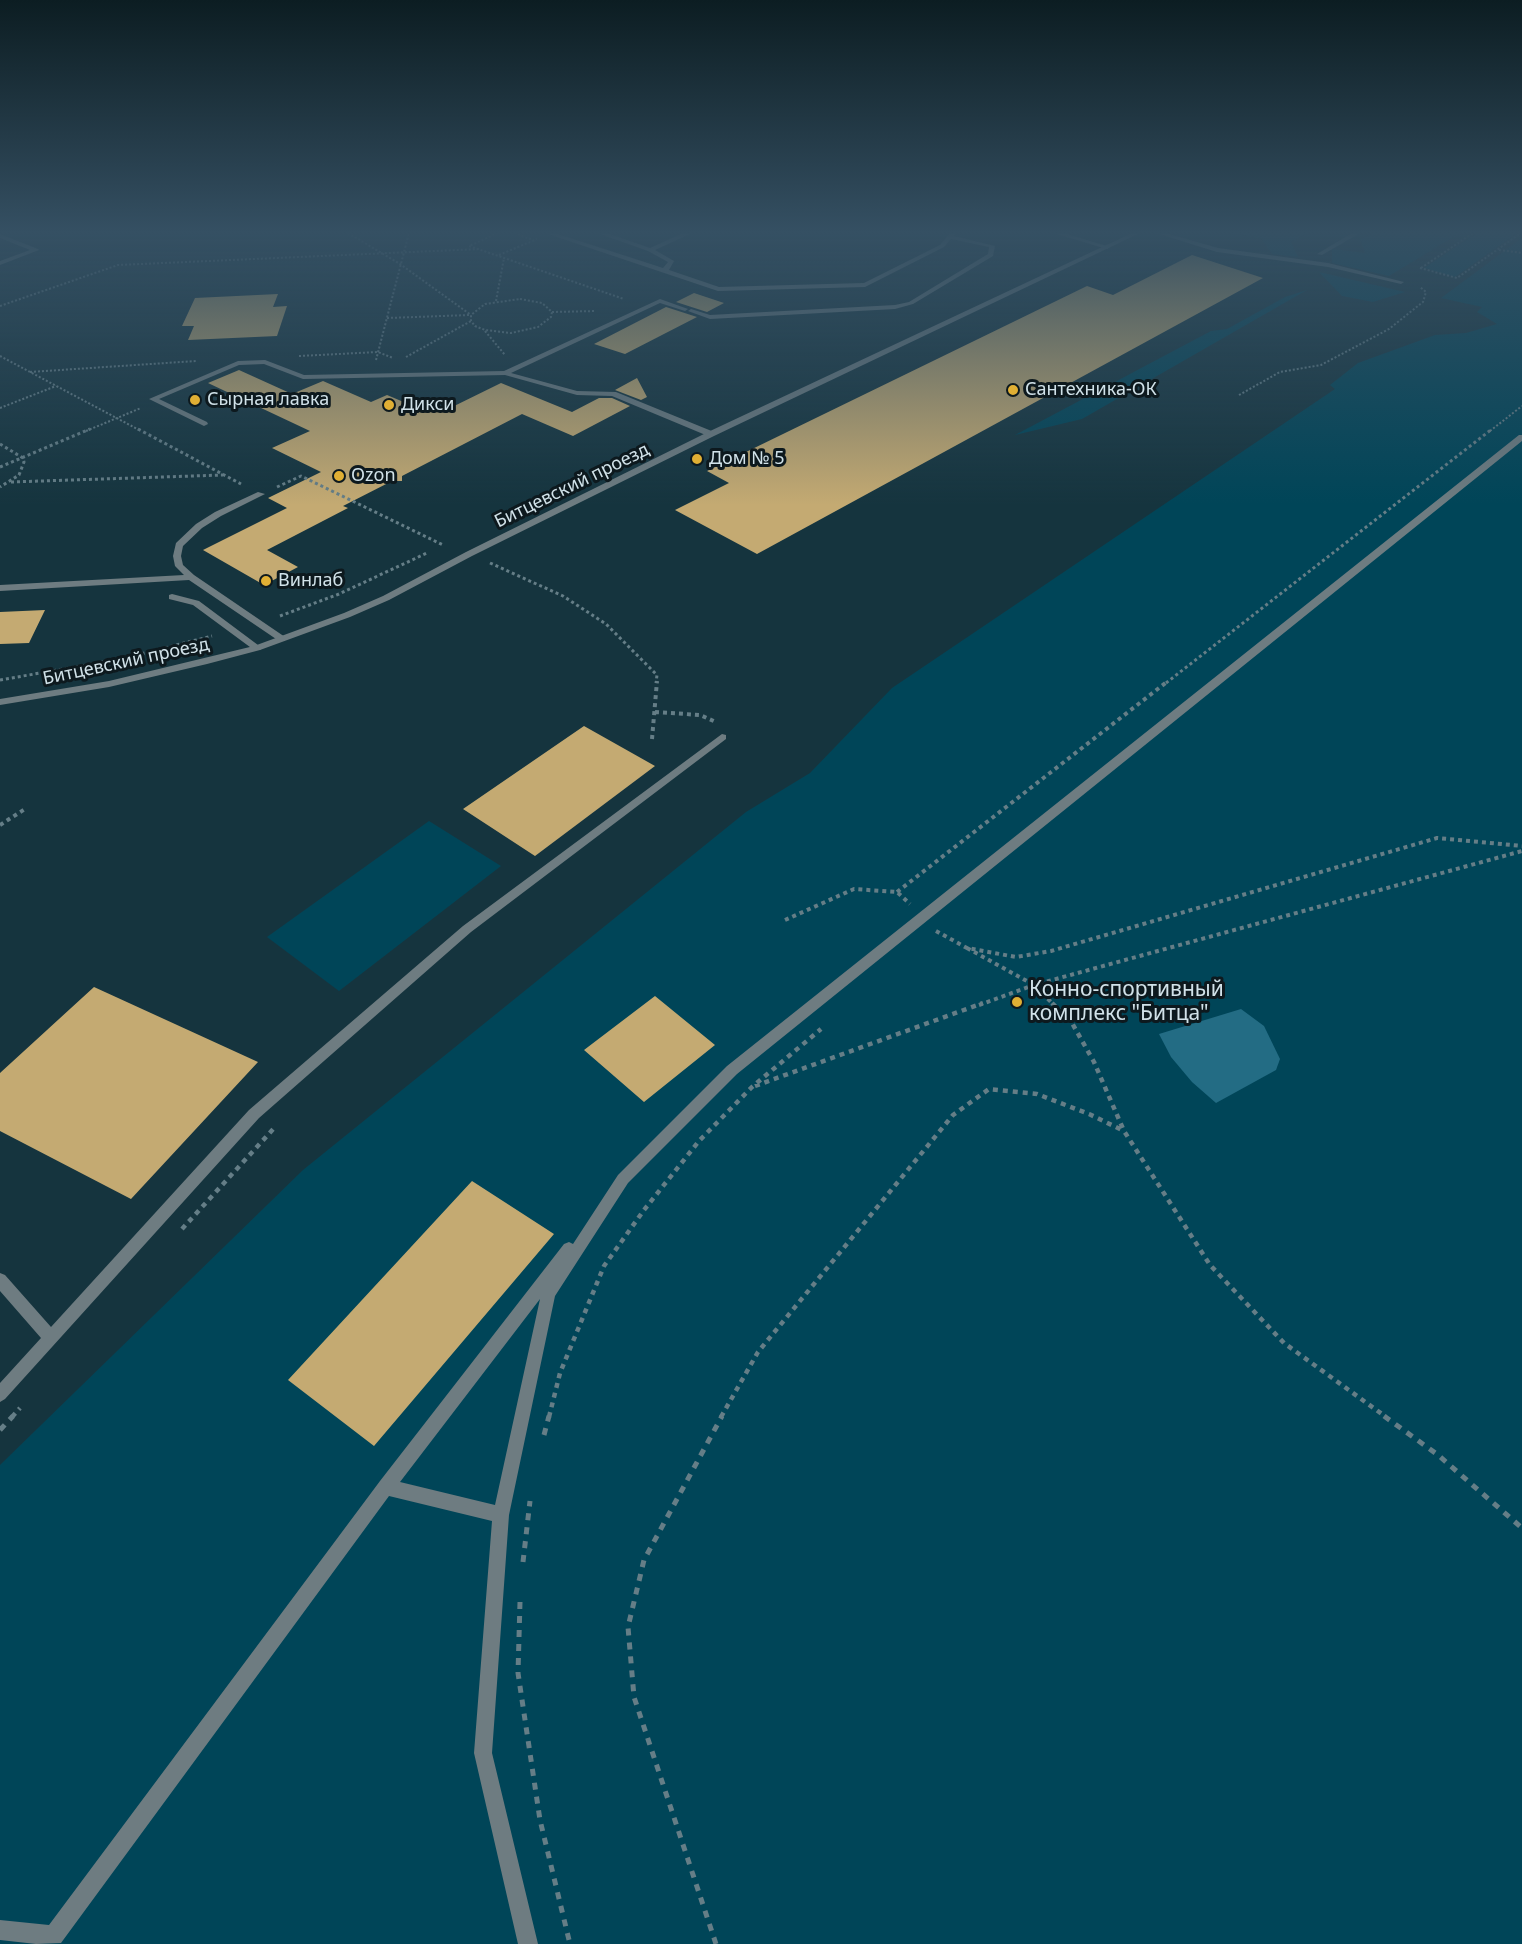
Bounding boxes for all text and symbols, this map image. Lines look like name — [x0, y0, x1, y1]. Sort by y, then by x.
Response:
place label: Сантехника-ОК — [1025, 379, 1157, 401]
marker: Сантехника-ОК — [1006, 383, 1020, 397]
place label: Сырная лавка — [207, 389, 329, 411]
marker: Сырная лавка — [188, 393, 202, 407]
place label: Дикси — [401, 394, 455, 416]
marker: Дикси — [382, 398, 396, 412]
street label: Битцевский проезд — [491, 439, 653, 533]
place label: Дом № 5 — [709, 448, 785, 470]
marker: Дом № 5 — [690, 452, 704, 466]
place label: Ozon — [351, 465, 396, 487]
marker: Ozon — [332, 469, 346, 483]
place label: Винлаб — [278, 570, 343, 592]
marker: Винлаб — [259, 574, 273, 588]
street label: Битцевский проезд — [41, 634, 211, 690]
place label: Конно-спортивный комплекс "Битца" — [1029, 977, 1224, 1027]
marker: Конно-спортивный комплекс "Битца" — [1010, 995, 1024, 1009]

